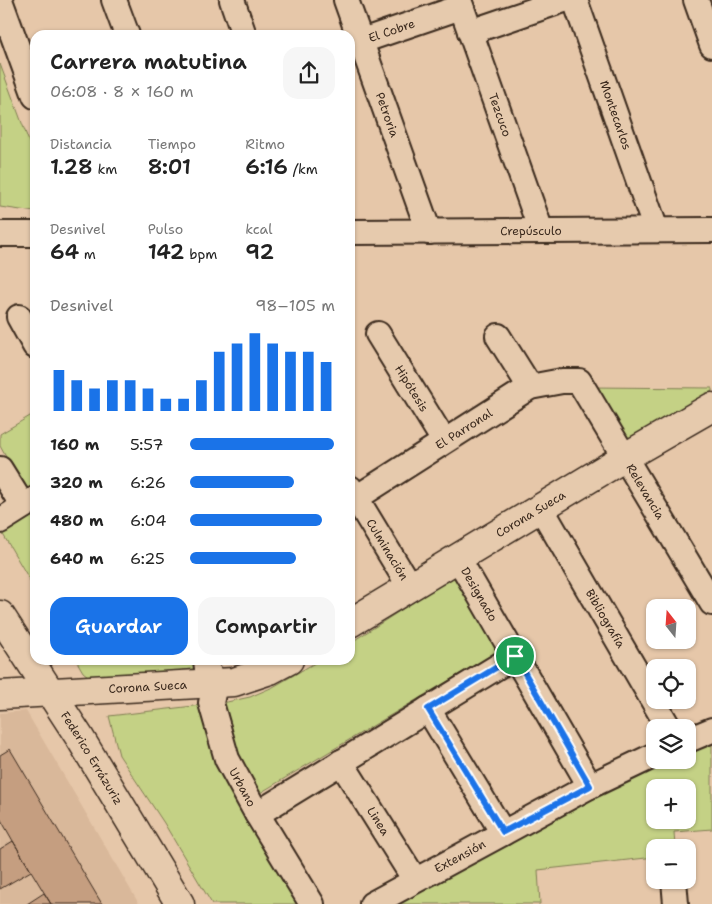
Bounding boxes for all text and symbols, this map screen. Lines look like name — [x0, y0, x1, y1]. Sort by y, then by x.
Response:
street label: El Cobre — [366, 15, 417, 46]
text: Carrera matutina — [50, 47, 247, 76]
button: share — [283, 47, 335, 99]
street label: Montecarlos — [596, 78, 635, 152]
text: 06:08 · 8 × 160 m — [50, 81, 194, 102]
street label: Petroria — [372, 90, 403, 140]
street label: Tezcuco — [485, 91, 515, 139]
text: Distancia — [50, 135, 112, 153]
text: Tiempo — [148, 135, 196, 153]
text: Ritmo — [245, 135, 285, 153]
text: 1.28 — [50, 153, 93, 181]
text: 8:01 — [148, 153, 191, 181]
text: 6:16 — [245, 153, 288, 181]
text: km — [93, 160, 117, 178]
text: /km — [288, 160, 318, 178]
text: Desnivel — [50, 220, 105, 238]
text: Pulso — [148, 220, 183, 238]
text: kcal — [245, 220, 273, 238]
street label: Crepúsculo — [500, 223, 562, 239]
text: 64 — [50, 238, 79, 266]
text: 142 — [148, 238, 184, 266]
text: 92 — [245, 238, 274, 266]
text: m — [79, 245, 96, 263]
text: bpm — [184, 245, 217, 263]
text: Desnivel — [50, 295, 113, 316]
text: 98–105 m — [255, 295, 335, 316]
street label: Hipótesis — [391, 362, 432, 415]
street label: El Parronal — [432, 405, 496, 453]
text: 160 m — [50, 434, 99, 455]
text: 5:57 — [130, 434, 163, 455]
street label: Relevancia — [622, 461, 668, 523]
text: 320 m — [50, 472, 103, 493]
text: 6:26 — [130, 472, 166, 493]
street label: Corona Sueca — [493, 487, 569, 541]
text: 480 m — [50, 510, 104, 531]
text: 6:04 — [130, 510, 166, 531]
street label: Culminación — [362, 516, 412, 583]
text: 640 m — [50, 548, 104, 569]
text: 6:25 — [130, 548, 165, 569]
street label: Designado — [457, 564, 501, 624]
street label: Bibliografía — [582, 586, 629, 652]
button: Guardar — [50, 597, 188, 655]
button: Compartir — [198, 597, 335, 655]
north arrow — [646, 599, 696, 649]
map controls — [646, 599, 696, 889]
pin — [494, 635, 536, 677]
icon: arrive — [501, 642, 529, 670]
button: locate — [646, 659, 696, 709]
street label: Corona Sueca — [108, 677, 188, 697]
street label: Federico Errázuriz — [57, 708, 126, 808]
button: layers — [646, 719, 696, 769]
street label: Urbano — [225, 765, 260, 810]
button: + — [646, 779, 696, 829]
street label: Linea — [363, 804, 393, 839]
street label: Extensión — [431, 836, 488, 877]
button: − — [646, 839, 696, 889]

